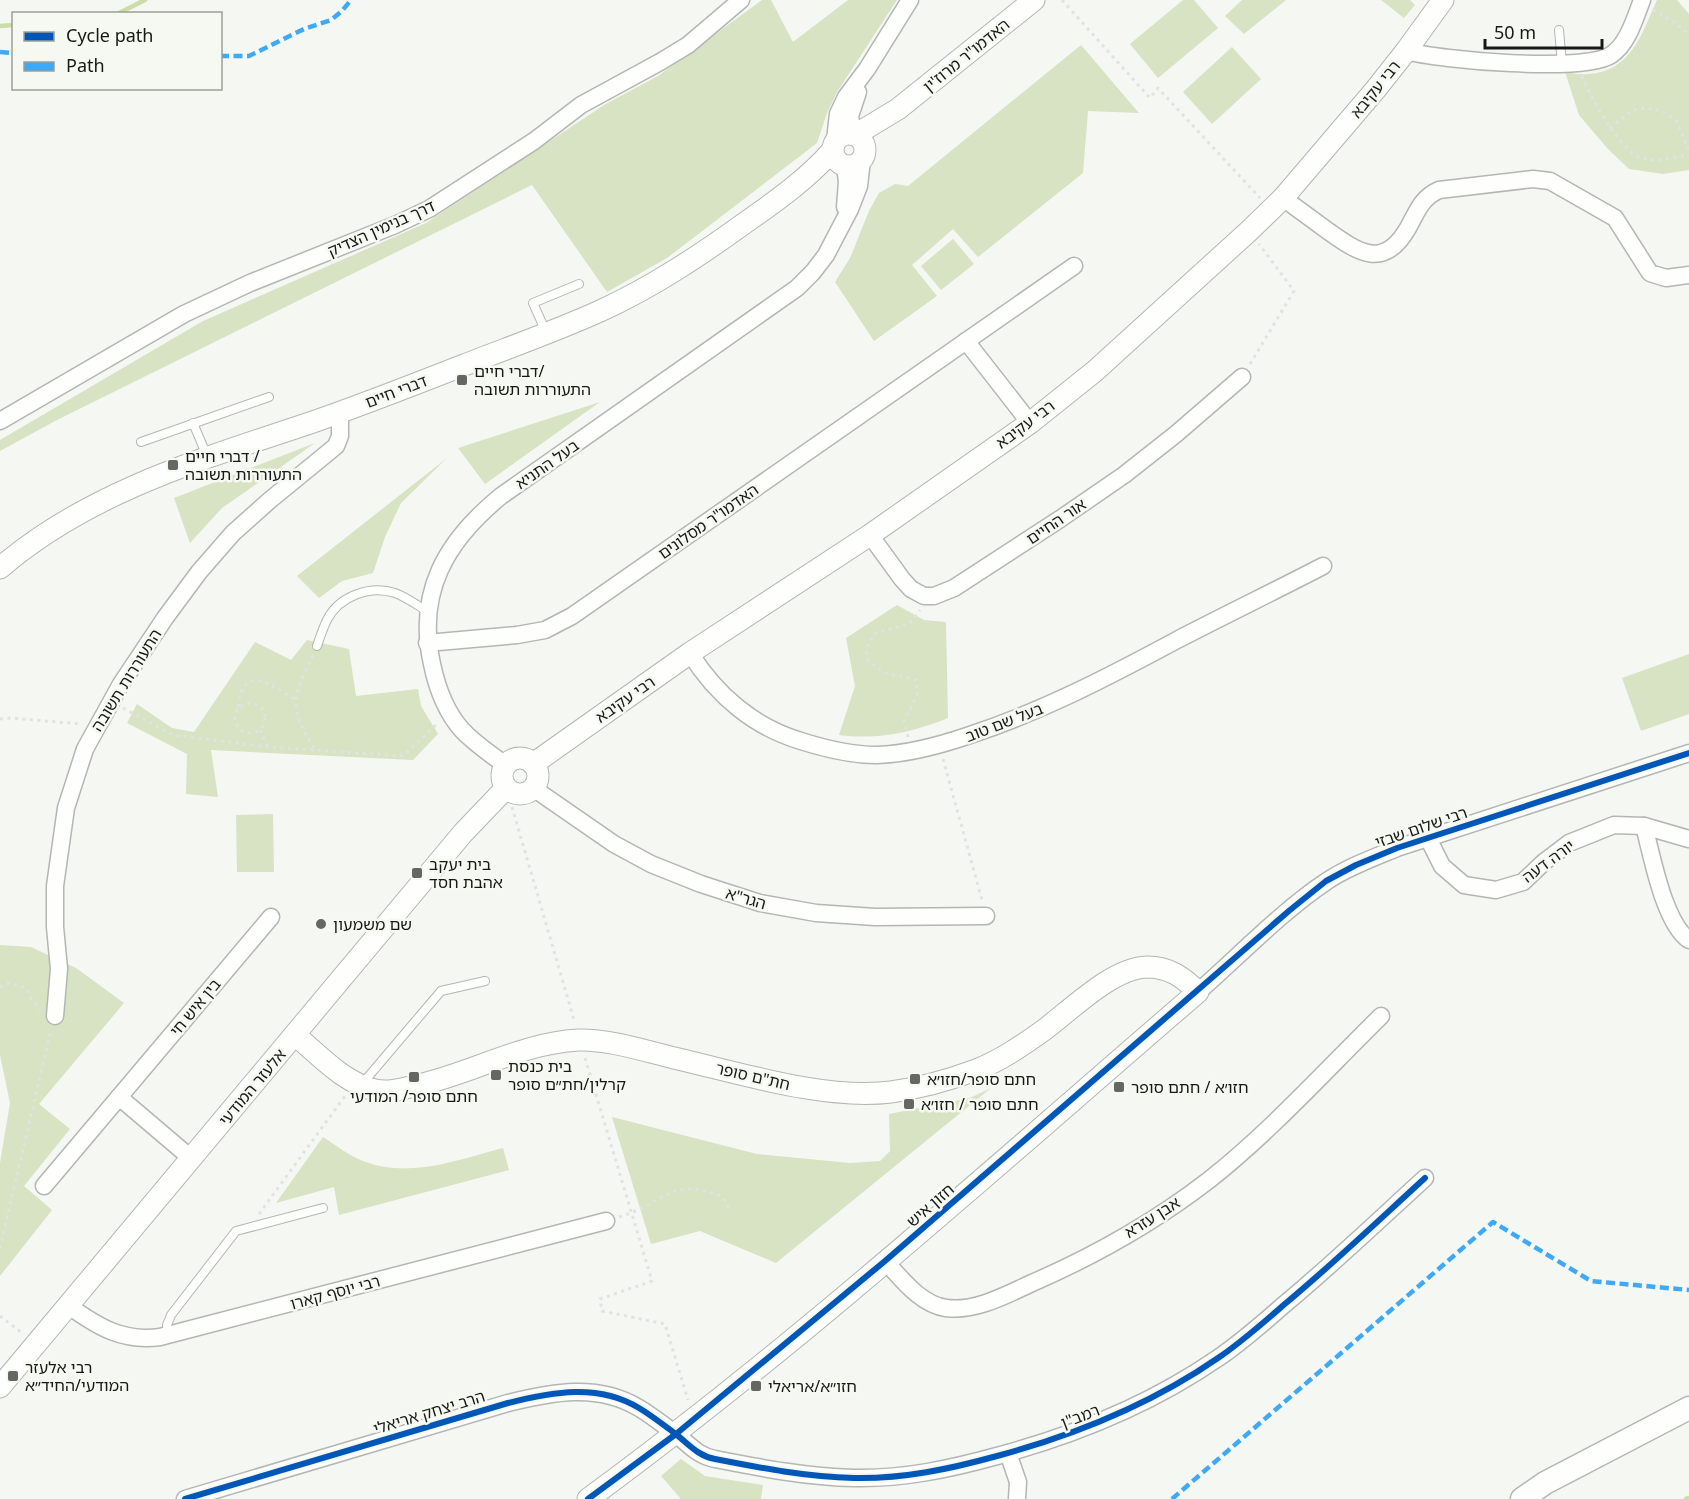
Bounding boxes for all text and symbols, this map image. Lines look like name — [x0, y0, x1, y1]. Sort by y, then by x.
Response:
legend — [12, 12, 222, 90]
scale bar — [1485, 12, 1602, 50]
street label: האדמו"ר מרוז'ין — [918, 13, 1014, 97]
text: 50 m — [1494, 20, 1536, 44]
text: Cycle path — [66, 23, 153, 47]
text: Path — [66, 53, 105, 77]
street label: רבי עקיבא — [1345, 56, 1405, 122]
street label: דרך בנימין הצדיק — [324, 194, 439, 262]
place label: דברי חיים/ התעוררות תשובה — [474, 360, 591, 400]
street label: דברי חיים — [362, 369, 430, 413]
marker: דברי חיים/ התעוררות תשובה — [455, 373, 469, 387]
street label: רבי עקיבא — [991, 395, 1059, 453]
street label: בעל התניא — [511, 434, 583, 494]
place label: דברי חיים / התעוררות תשובה — [185, 445, 302, 485]
marker: דברי חיים / התעוררות תשובה — [166, 458, 180, 472]
street label: האדמו"ר מסלונים — [653, 478, 763, 564]
street label: אור החיים — [1022, 493, 1090, 549]
street label: התעוררות תשובה — [86, 625, 166, 735]
street label: רבי עקיבא — [591, 670, 659, 728]
street label: בעל שם טוב — [962, 697, 1046, 747]
street label: רבי שלום שבזי — [1372, 801, 1470, 853]
street label: יורה דעה — [1517, 834, 1579, 888]
place label: בית יעקב אהבת חסד — [429, 853, 503, 893]
marker: בית יעקב אהבת חסד — [410, 866, 424, 880]
street label: הגר"א — [723, 882, 769, 914]
place label: שם משמעון — [333, 913, 412, 935]
marker: שם משמעון — [314, 917, 328, 931]
street label: בין איש חי — [164, 974, 226, 1040]
street label: אלעזר המודעי — [213, 1044, 291, 1130]
place label: בית כנסת קרלין/חת״ם סופר — [508, 1055, 626, 1095]
street label: חת"ם סופר — [714, 1057, 792, 1095]
marker: בית כנסת קרלין/חת״ם סופר — [489, 1068, 503, 1082]
place label: חתם סופר/חזו׳א — [927, 1068, 1036, 1090]
marker: חתם סופר/ המודעי — [407, 1070, 421, 1084]
marker: חתם סופר/חזו׳א — [908, 1072, 922, 1086]
place label: חזו׳א / חתם סופר — [1131, 1076, 1248, 1098]
marker: חזו׳א / חתם סופר — [1112, 1080, 1126, 1094]
place label: חתם סופר/ המודעי — [350, 1085, 478, 1107]
place label: חתם סופר / חזו׳א — [921, 1093, 1038, 1115]
marker: חתם סופר / חזו׳א — [902, 1097, 916, 1111]
street label: חזון איש — [902, 1178, 958, 1232]
street label: אבן עזרא — [1120, 1191, 1184, 1243]
street label: רבי יוסף קארו — [288, 1269, 382, 1315]
place label: רבי אלעזר המודעי/החיד״א — [25, 1356, 129, 1396]
marker: רבי אלעזר המודעי/החיד״א — [6, 1369, 20, 1383]
place label: חזו״א/אריאלי — [768, 1375, 857, 1397]
marker: חזו״א/אריאלי — [749, 1379, 763, 1393]
street label: הרב יצחק אריאלי — [370, 1385, 488, 1439]
street label: רמב"ן — [1057, 1399, 1103, 1433]

